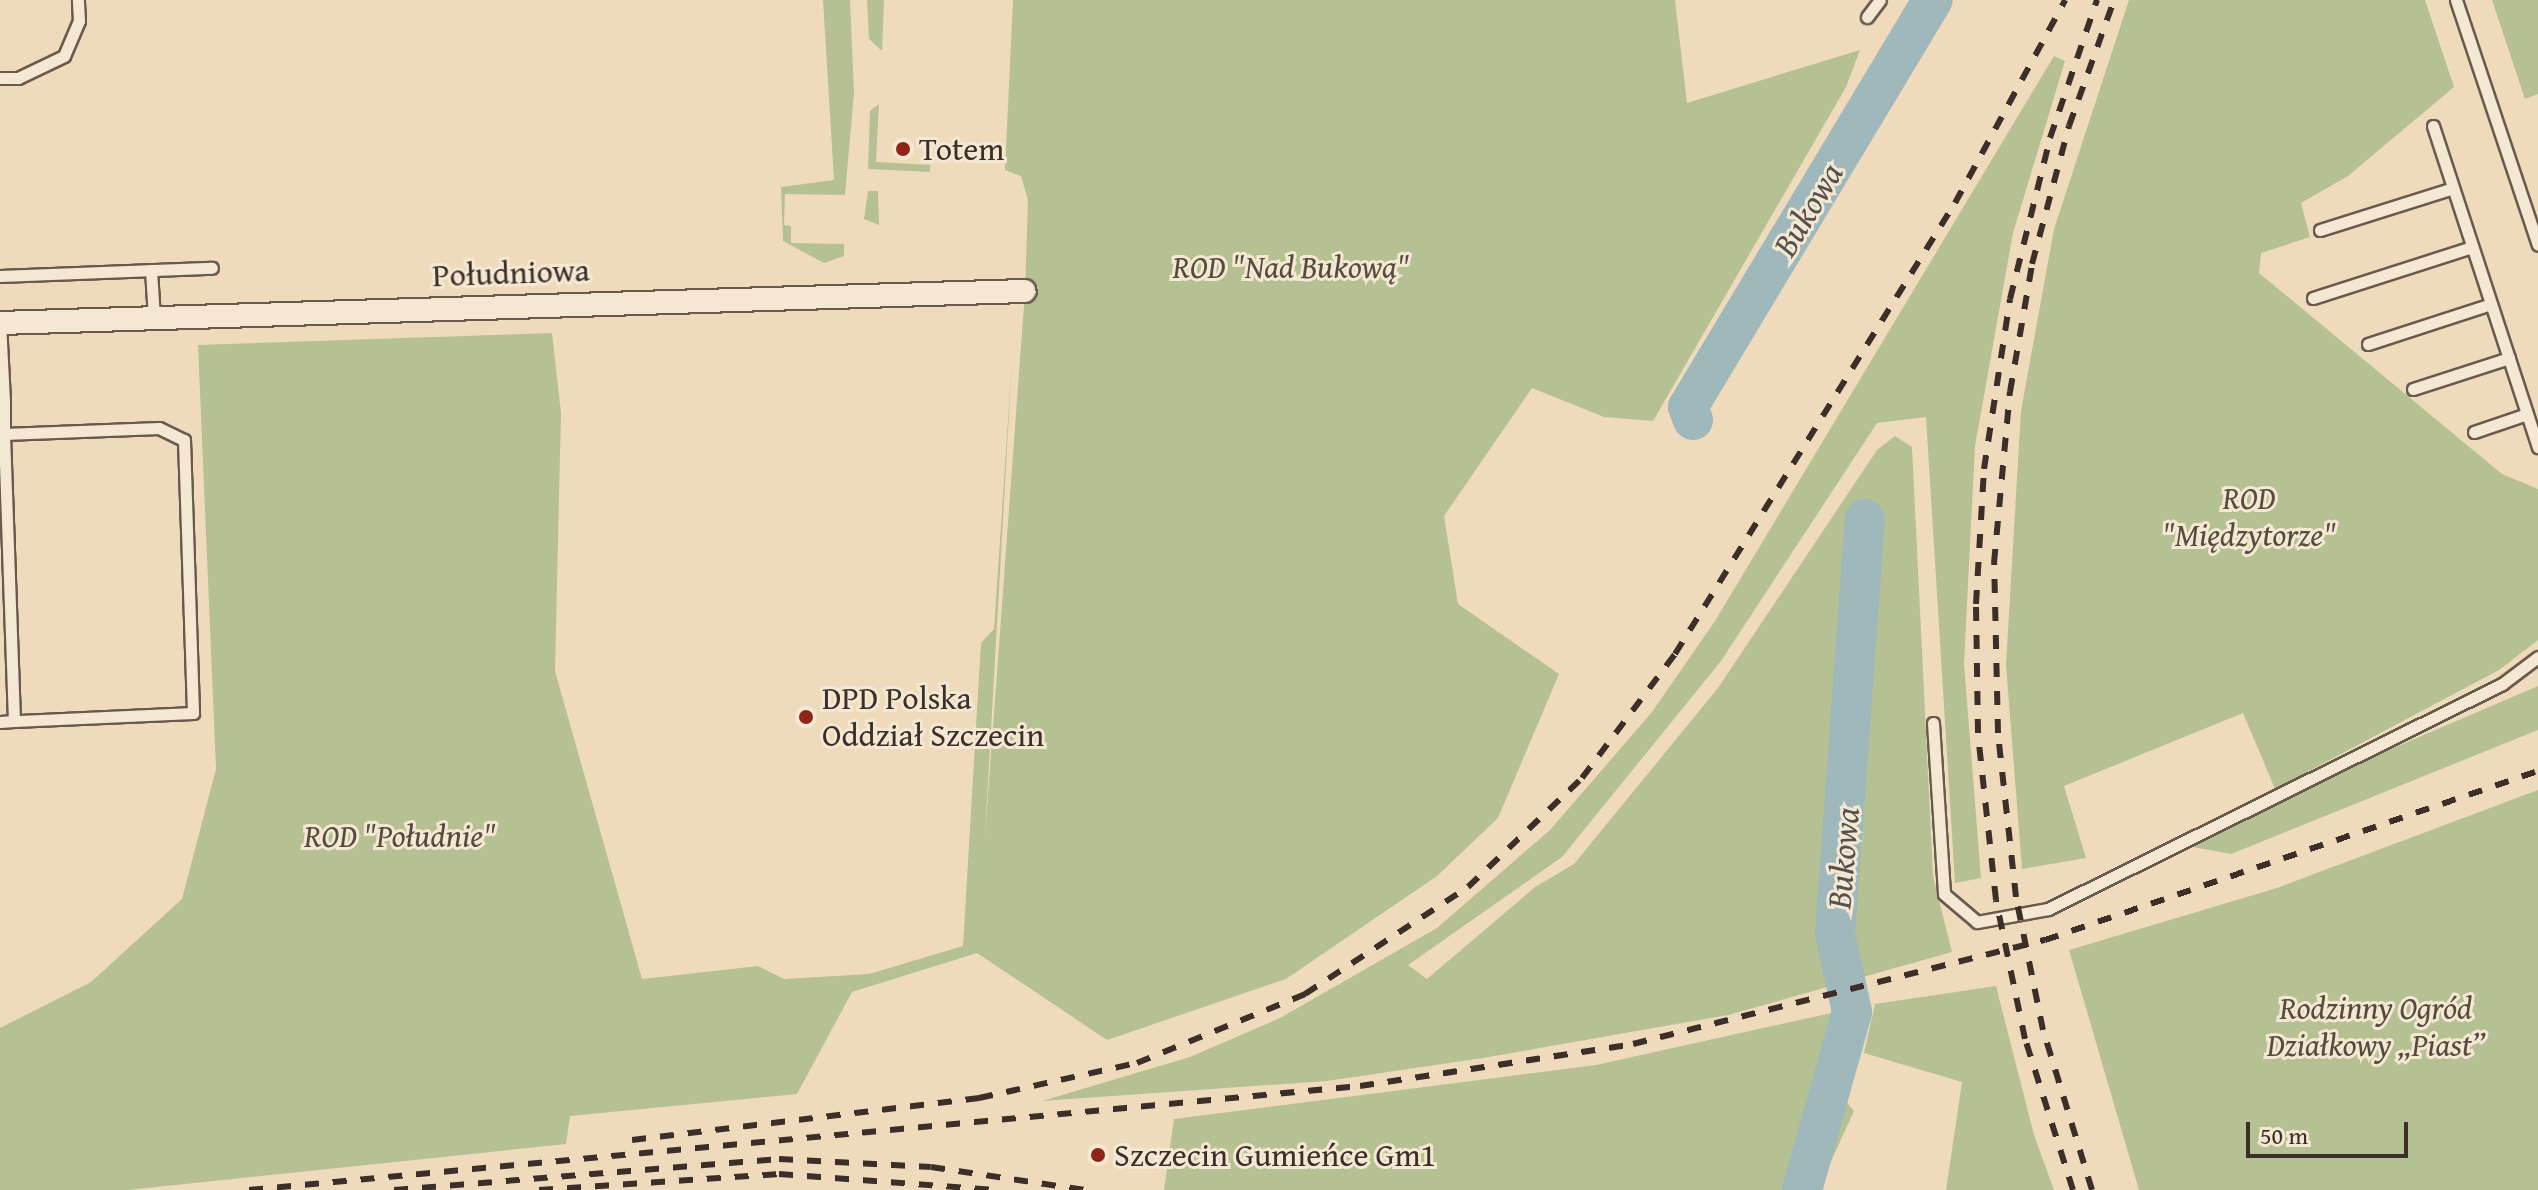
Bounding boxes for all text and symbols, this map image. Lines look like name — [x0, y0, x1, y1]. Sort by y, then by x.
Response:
place label: Totem — [919, 130, 1004, 168]
marker: Totem — [894, 140, 912, 158]
water label: Bukowa — [1763, 155, 1851, 263]
park label: ROD "Nad Bukową" — [1173, 248, 1409, 286]
street label: Południowa — [432, 251, 590, 295]
park label: ROD "Międzytorze" — [2162, 480, 2336, 555]
place label: DPD Polska Oddział Szczecin — [822, 680, 1044, 755]
marker: DPD Polska Oddział Szczecin — [797, 708, 815, 726]
water label: Bukowa — [1817, 805, 1867, 911]
park label: ROD "Południe" — [304, 817, 496, 855]
park label: Rodzinny Ogród Działkowy „Piast” — [2267, 990, 2485, 1065]
scale bar — [2250, 1106, 2412, 1156]
text: 50 m — [2260, 1118, 2308, 1153]
place label: Szczecin Gumieńce Gm1 — [1114, 1136, 1436, 1174]
marker: Szczecin Gumieńce Gm1 — [1089, 1146, 1107, 1164]

